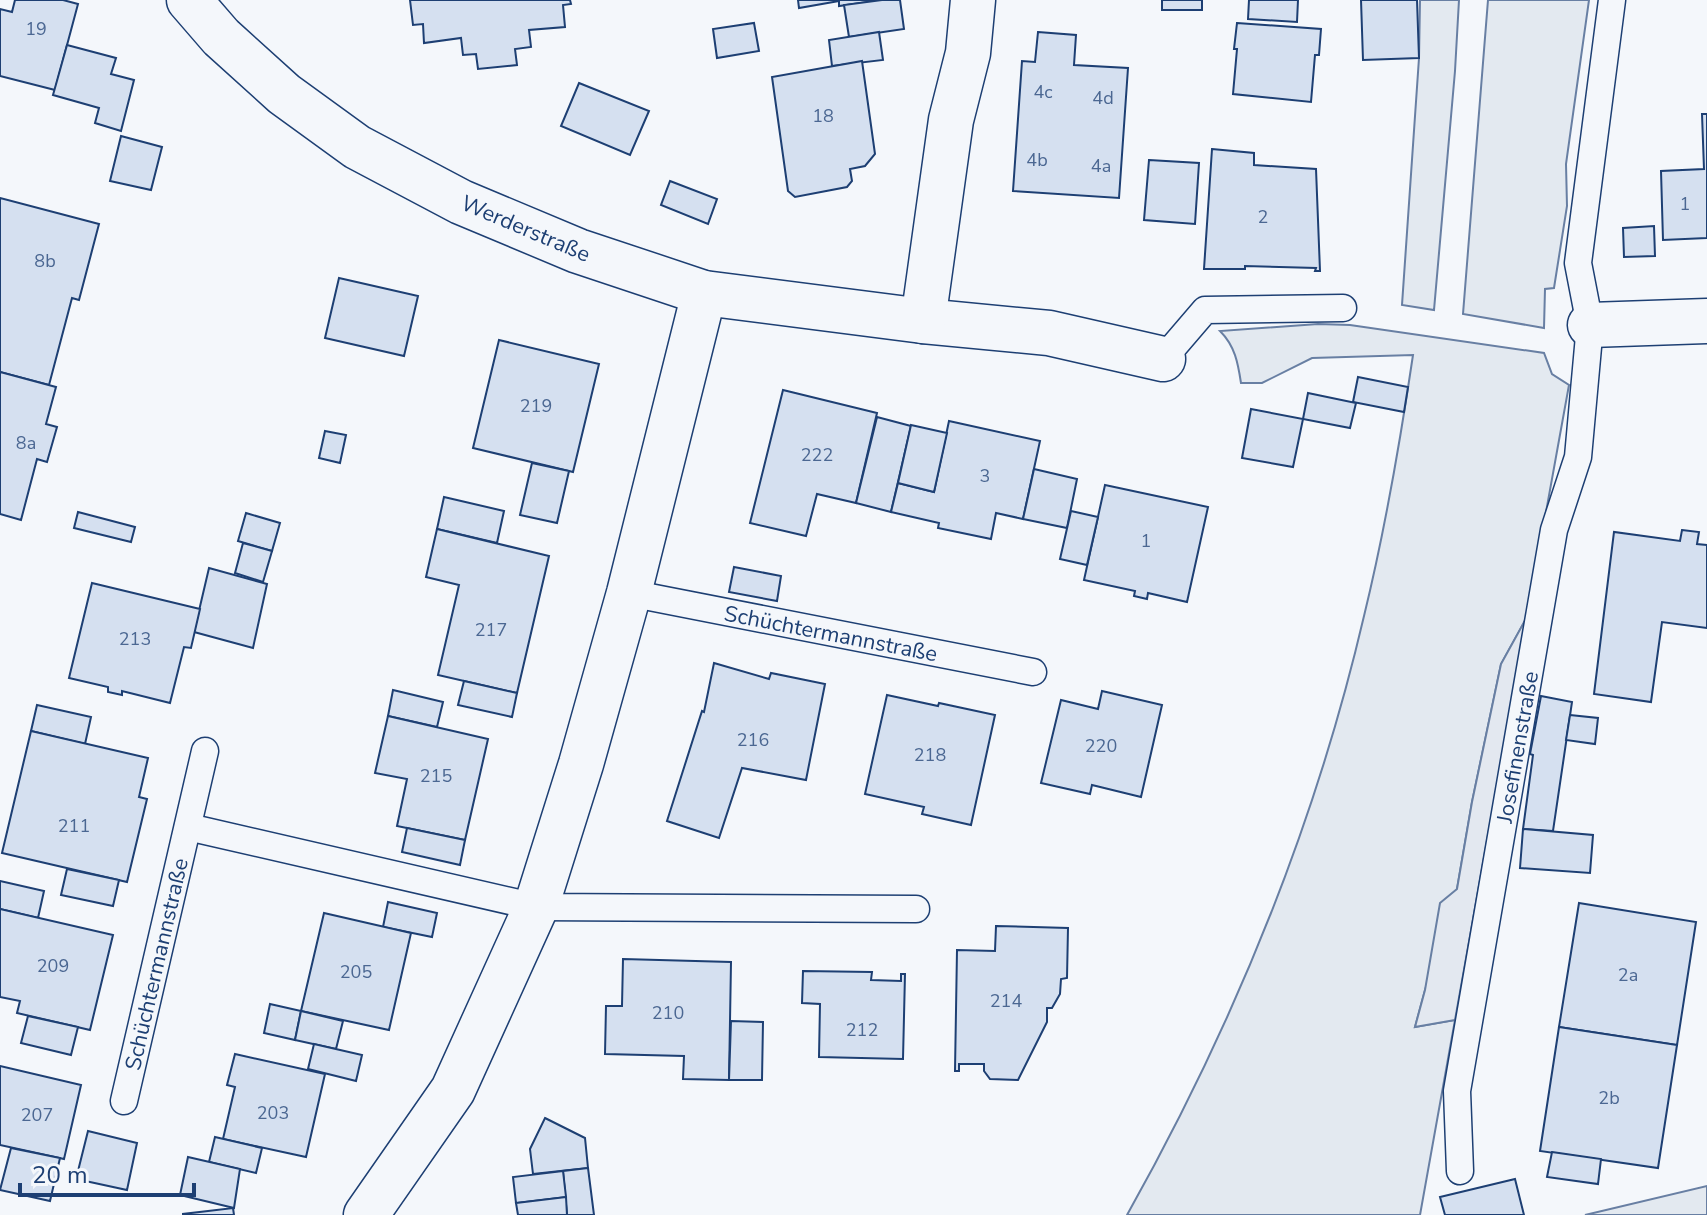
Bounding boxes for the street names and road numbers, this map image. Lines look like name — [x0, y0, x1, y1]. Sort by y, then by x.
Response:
street label: Werderstraße — [456, 188, 595, 270]
street label: Schüchtermannstraße — [722, 599, 940, 669]
street label: Josefinenstraße — [1490, 669, 1546, 826]
street label: Schüchtermannstraße — [118, 855, 196, 1073]

